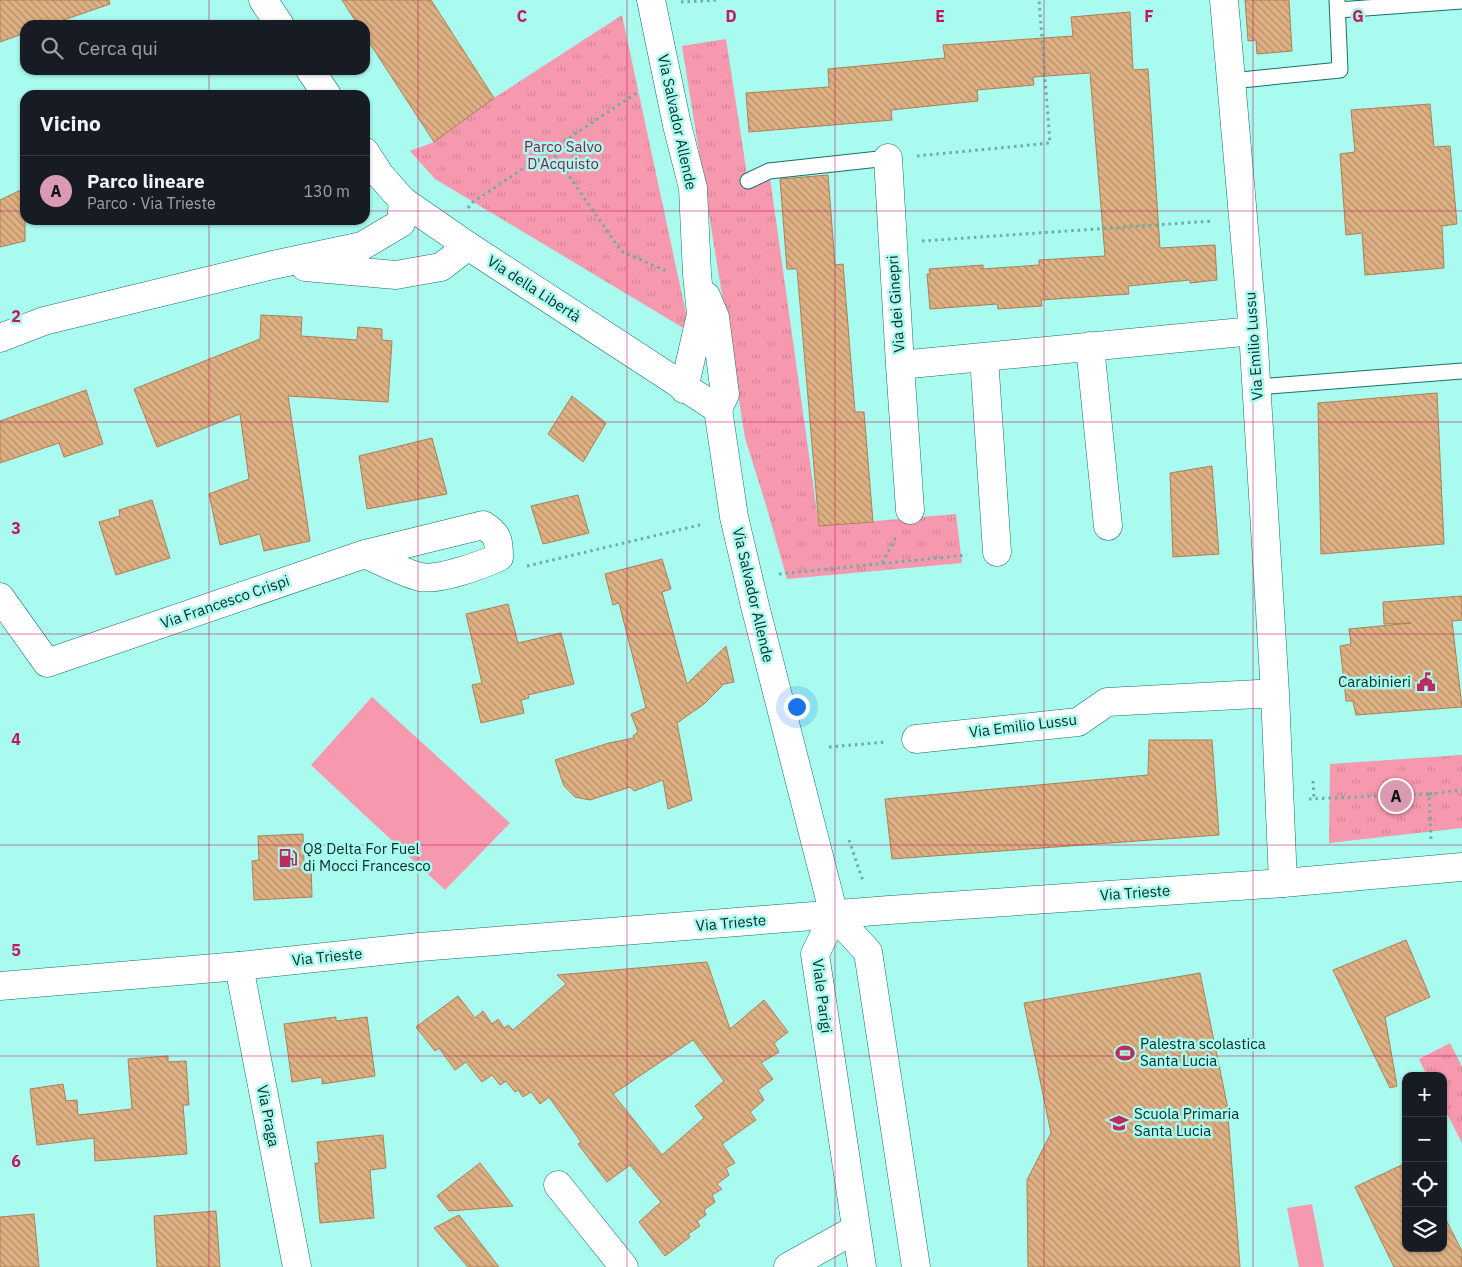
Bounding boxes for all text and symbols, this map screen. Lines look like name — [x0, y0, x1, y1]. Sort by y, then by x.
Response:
text: C — [517, 6, 527, 26]
text: D — [725, 6, 737, 26]
text: E — [935, 6, 945, 26]
text: F — [1144, 6, 1154, 26]
text: G — [1352, 6, 1364, 26]
search box — [20, 20, 370, 75]
icon: search — [38, 34, 66, 62]
text: Cerca qui — [78, 36, 158, 60]
street label: Via Salvador Allende — [654, 52, 701, 191]
text: Vicino — [40, 109, 101, 137]
park label: Parco Salvo D'Acquisto — [524, 137, 602, 173]
text: Parco lineare — [87, 169, 205, 193]
text: A — [51, 181, 61, 201]
text: 130 m — [303, 181, 350, 201]
text: Parco · Via Trieste — [87, 193, 216, 213]
street label: Via della Libertà — [484, 251, 585, 326]
street label: Via dei Ginepri — [883, 255, 908, 353]
street label: Via Emilio Lussu — [1240, 291, 1267, 401]
text: 2 — [11, 306, 21, 326]
text: 3 — [11, 518, 21, 538]
street label: Via Salvador Allende — [729, 526, 778, 664]
street label: Via Francesco Crispi — [158, 571, 292, 633]
public building icon: Carabinieri — [1415, 671, 1437, 693]
place label: Carabinieri — [1338, 672, 1411, 691]
your location — [784, 694, 810, 720]
street label: Via Emilio Lussu — [968, 709, 1078, 742]
text: 4 — [11, 729, 21, 749]
pin: A — [1380, 777, 1412, 815]
place label: Q8 Delta For Fuel di Mocci Francesco — [303, 839, 431, 875]
fuel station icon: Q8 Delta For Fuel di Mocci Francesco — [277, 847, 299, 869]
street label: Via Trieste — [1099, 881, 1171, 904]
street label: Via Trieste — [695, 910, 767, 935]
text: 5 — [11, 940, 21, 960]
street label: Via Trieste — [291, 943, 363, 970]
street label: Viale Parigi — [809, 958, 836, 1034]
place label: Palestra scolastica Santa Lucia — [1140, 1034, 1266, 1070]
sports icon: Palestra scolastica Santa Lucia — [1114, 1042, 1136, 1064]
map controls — [1402, 1072, 1447, 1252]
button: + — [1402, 1072, 1447, 1117]
street label: Via Praga — [253, 1083, 284, 1149]
place label: Scuola Primaria Santa Lucia — [1134, 1104, 1239, 1140]
school or university icon: Scuola Primaria Santa Lucia — [1108, 1112, 1130, 1134]
button: − — [1402, 1117, 1447, 1162]
text: 6 — [11, 1151, 21, 1171]
button: locate — [1402, 1162, 1447, 1207]
button: layers — [1402, 1207, 1447, 1252]

